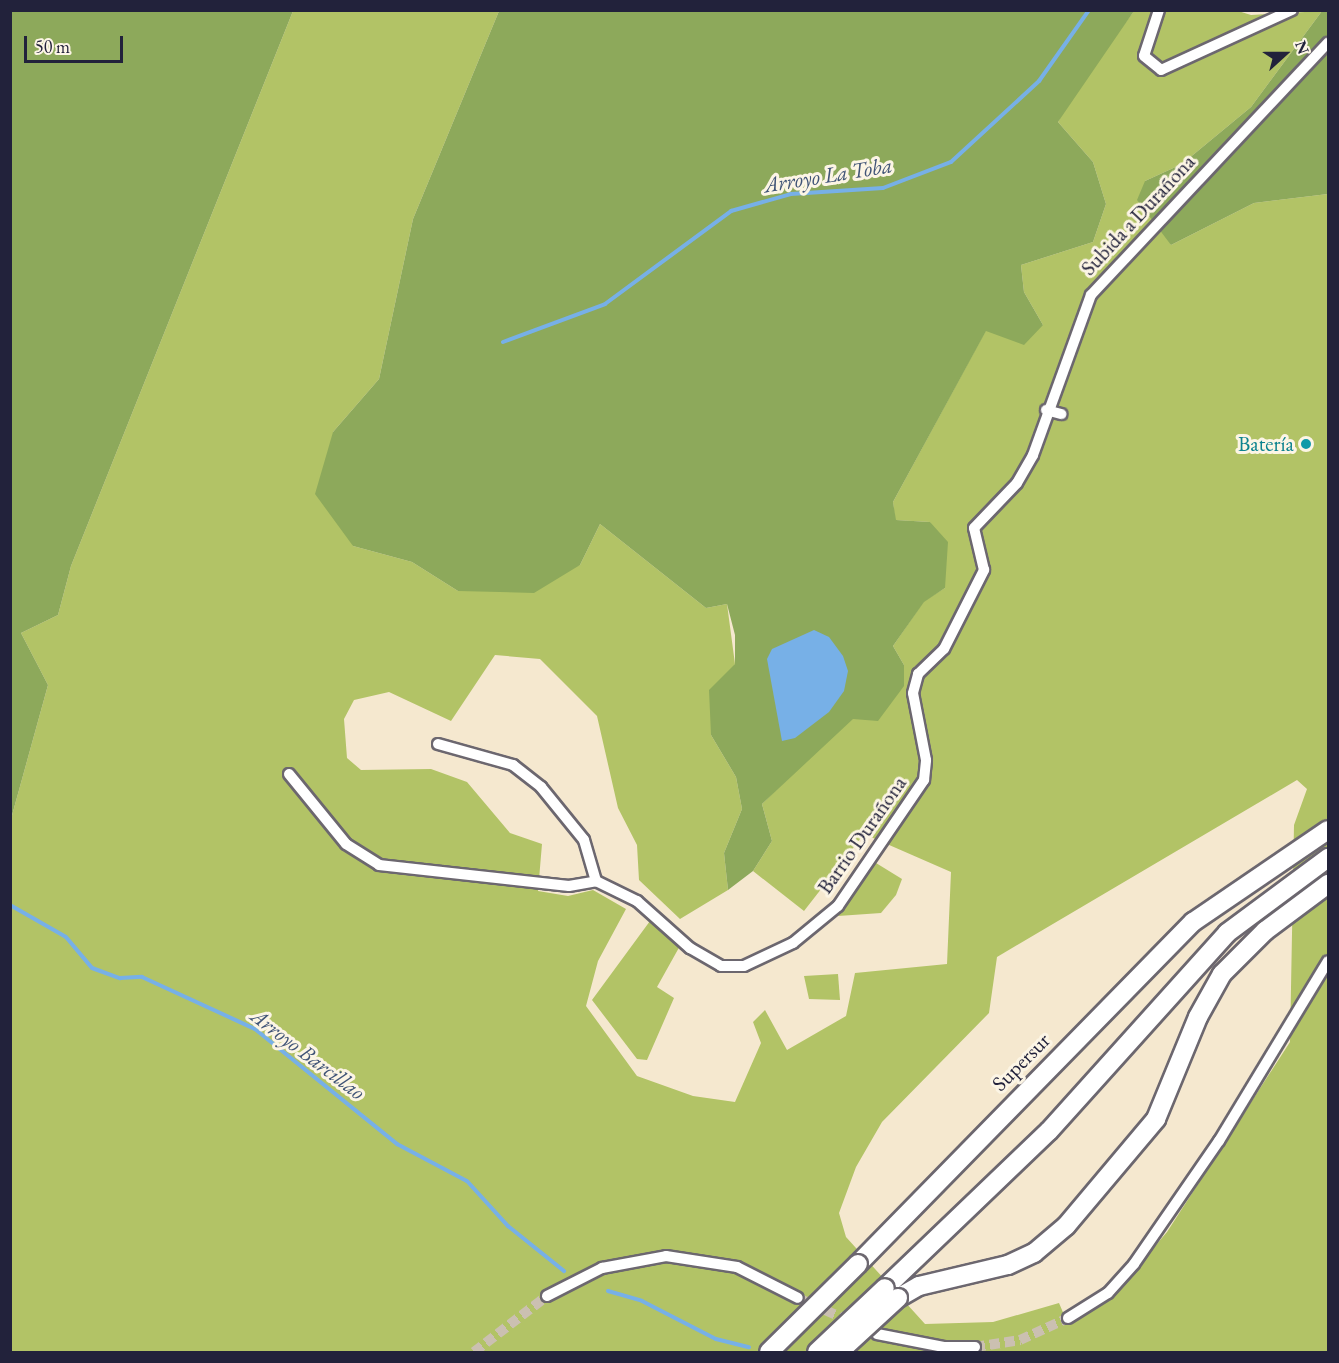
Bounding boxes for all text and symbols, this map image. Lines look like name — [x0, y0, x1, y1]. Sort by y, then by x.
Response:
scale bar — [27, 24, 126, 62]
north arrow — [1255, 24, 1315, 84]
text: 50 m — [35, 35, 70, 58]
text: N — [1290, 38, 1314, 57]
street label: Subida a Durañona — [1076, 149, 1200, 281]
water label: Arroyo La Toba — [762, 152, 894, 198]
place label: Batería — [1238, 431, 1294, 457]
marker: Batería — [1299, 437, 1313, 451]
street label: Barrio Durañona — [812, 771, 912, 899]
water label: Arroyo Barcillao — [246, 1002, 370, 1106]
street label: Supersur — [987, 1028, 1055, 1096]

